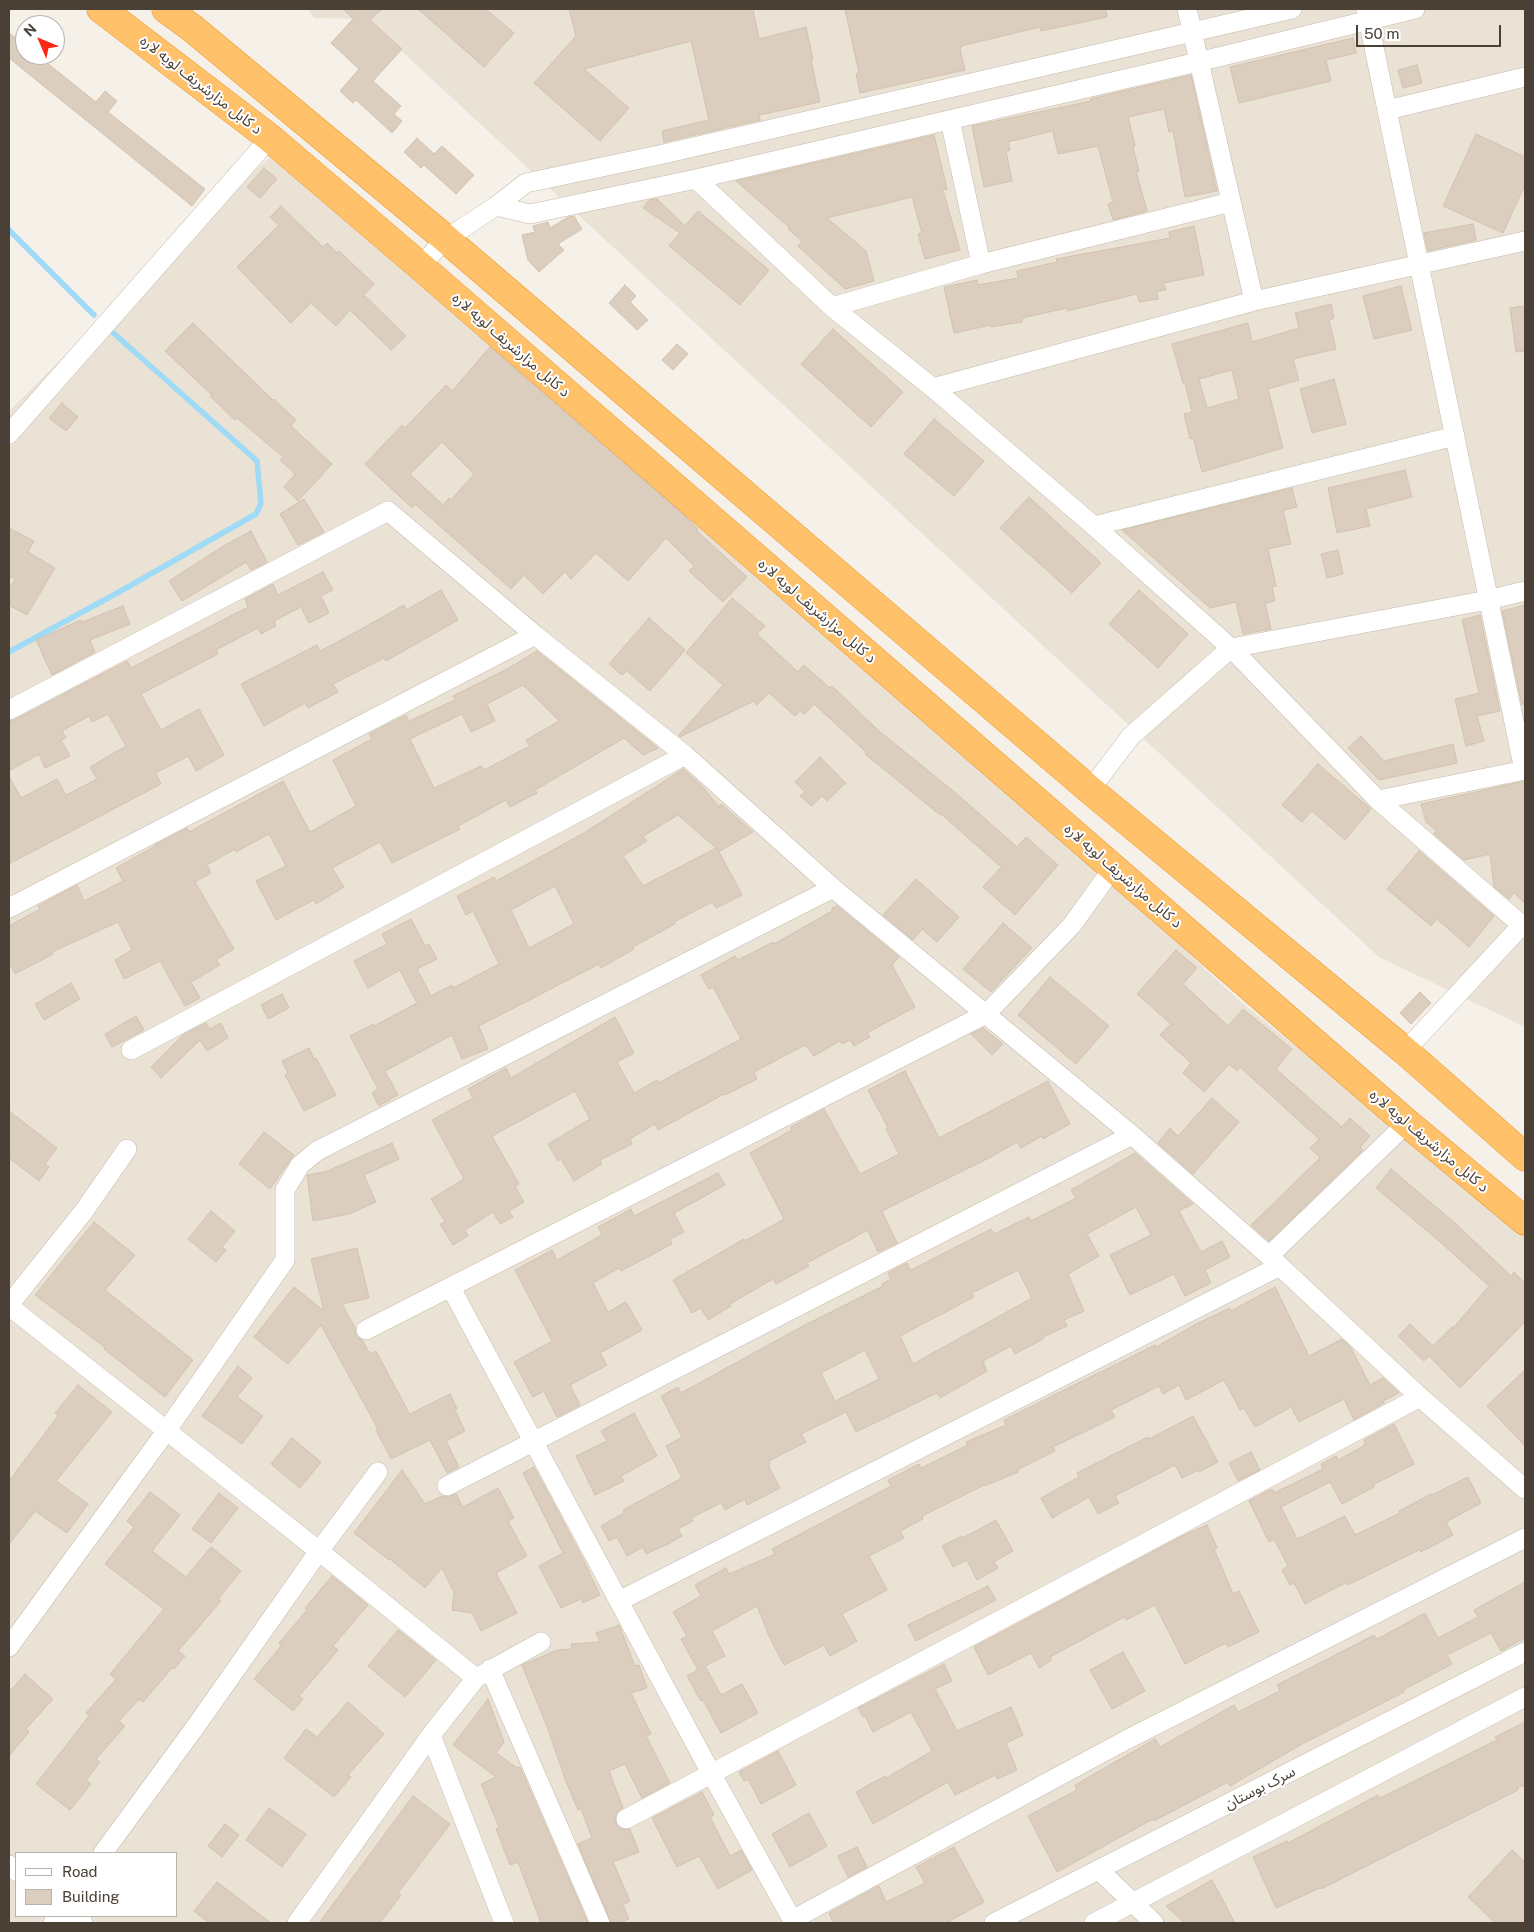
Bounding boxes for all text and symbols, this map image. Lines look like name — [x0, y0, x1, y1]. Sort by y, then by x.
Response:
north arrow — [15, 15, 65, 65]
scale bar — [1359, 15, 1504, 47]
text: N — [21, 21, 40, 40]
text: 50 m — [1364, 25, 1399, 42]
street label: د کابل مزارشریف لویه لاره — [136, 32, 266, 138]
street label: د کابل مزارشریف لویه لاره — [448, 289, 574, 401]
street label: د کابل مزارشریف لویه لاره — [754, 555, 880, 667]
street label: د کابل مزارشریف لویه لاره — [1060, 820, 1186, 932]
street label: د کابل مزارشریف لویه لاره — [1366, 1086, 1492, 1196]
street label: سرک بوستان — [1222, 1763, 1298, 1813]
legend — [15, 1852, 178, 1917]
text: Road — [62, 1863, 98, 1880]
text: Building — [62, 1888, 120, 1905]

